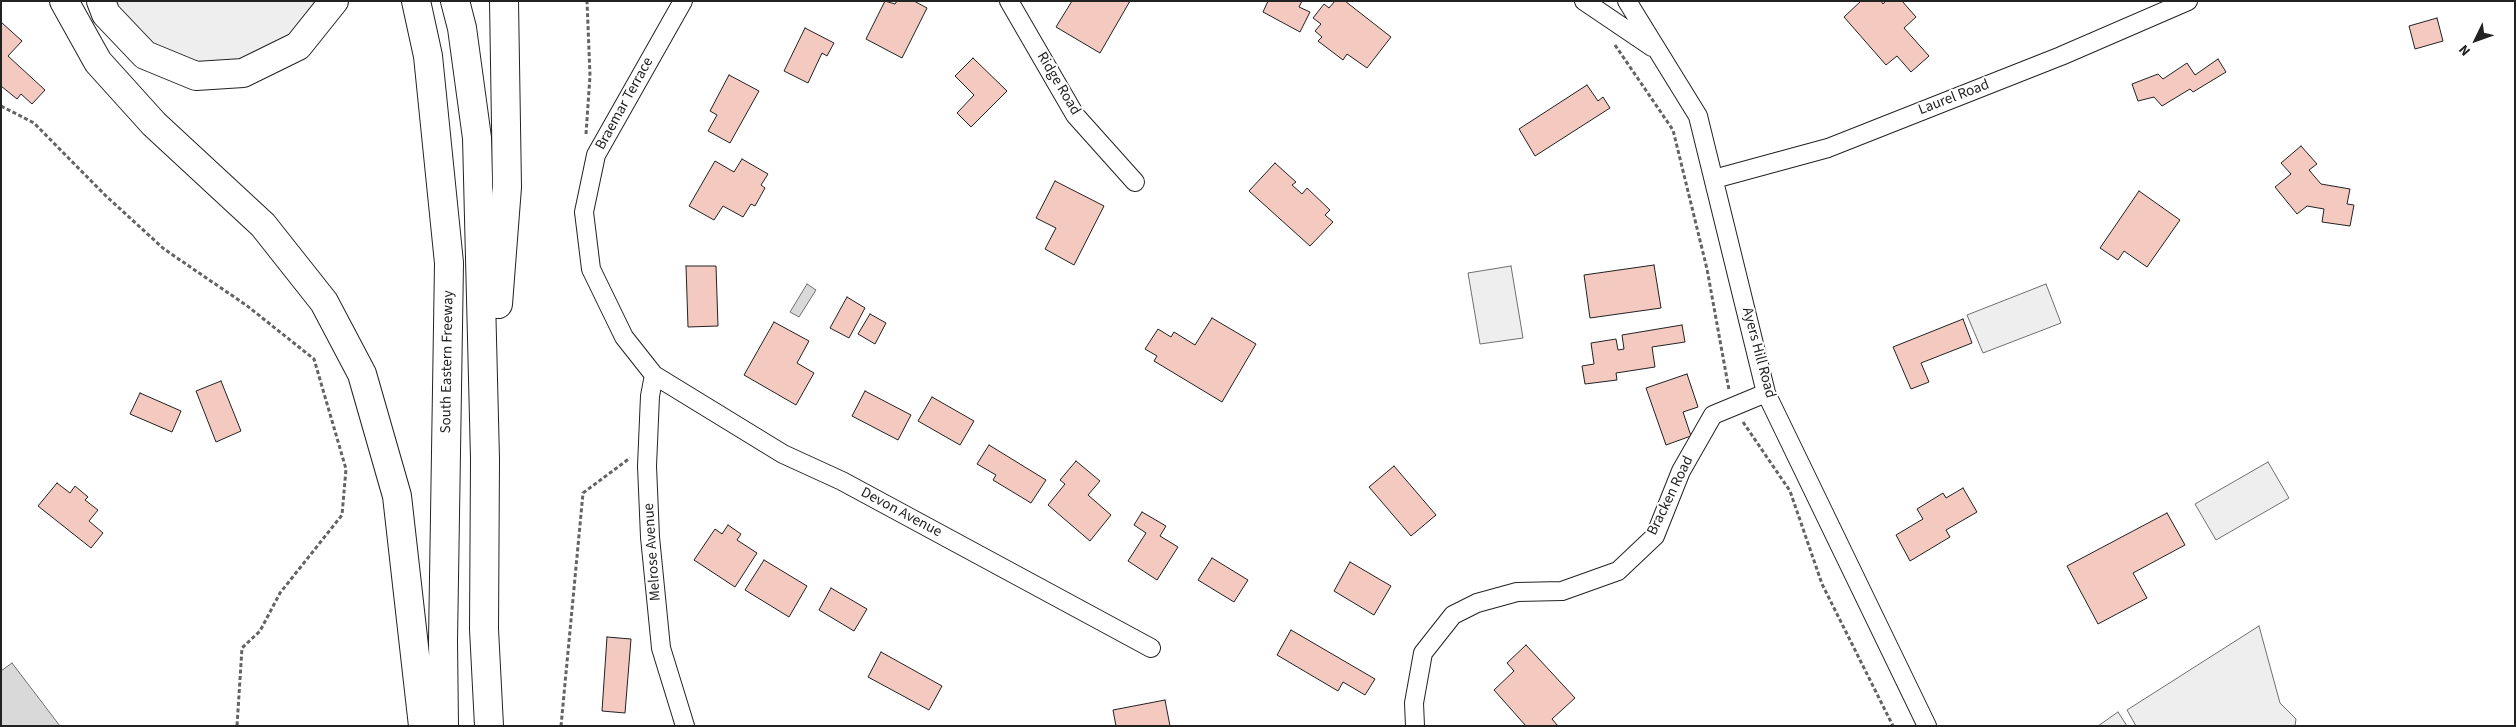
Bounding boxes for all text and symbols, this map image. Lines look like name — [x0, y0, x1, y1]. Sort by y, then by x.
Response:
north arrow — [2451, 15, 2501, 65]
text: N — [2454, 40, 2475, 60]
street label: Ridge Road — [1032, 49, 1084, 119]
street label: Braemar Terrace — [592, 55, 658, 153]
street label: Laurel Road — [1916, 76, 1992, 120]
street label: South Eastern Freeway — [438, 290, 458, 434]
street label: Ayers Hill Road — [1737, 306, 1779, 400]
street label: Bracken Road — [1644, 453, 1698, 539]
street label: Devon Avenue — [857, 484, 945, 542]
street label: Melrose Avenue — [641, 502, 665, 602]

